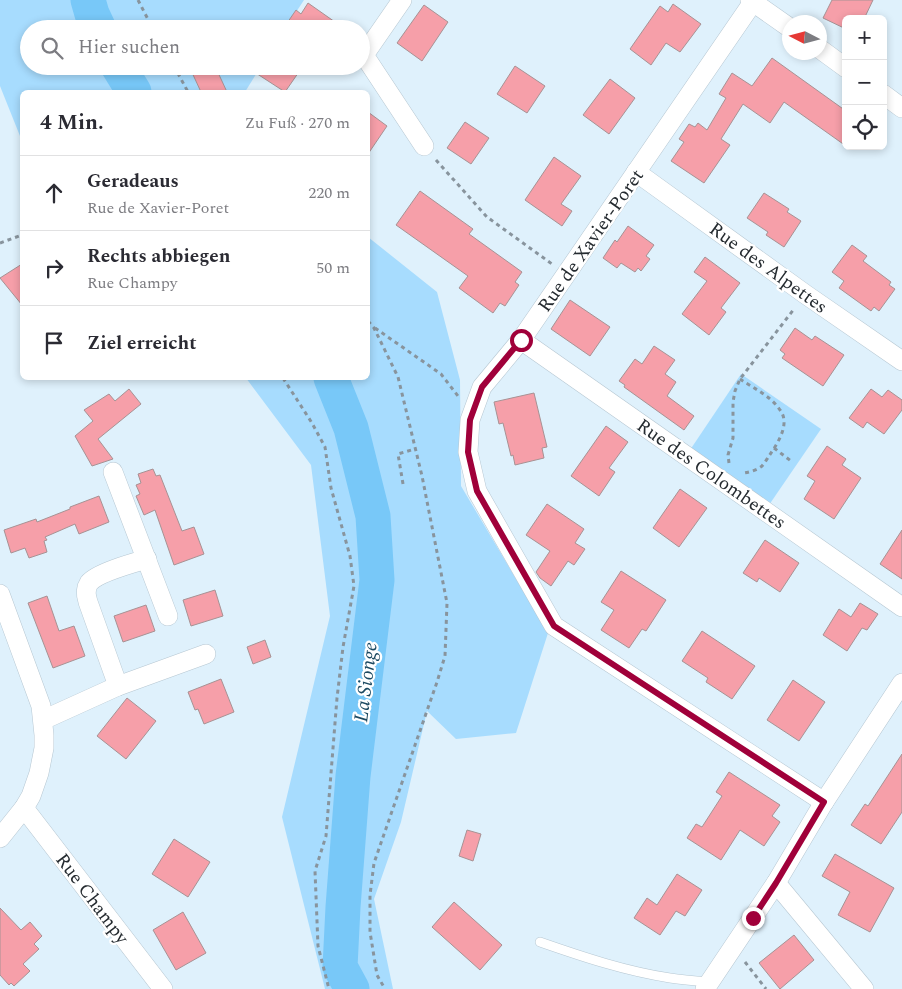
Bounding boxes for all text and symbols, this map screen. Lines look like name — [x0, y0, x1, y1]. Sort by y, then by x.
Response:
north arrow — [782, 15, 827, 60]
map controls — [842, 15, 887, 150]
button: + — [842, 15, 887, 60]
search box — [20, 20, 370, 75]
text: Hier suchen — [78, 33, 180, 62]
icon: search — [38, 34, 66, 62]
button: − — [842, 60, 887, 105]
button: locate — [842, 105, 887, 150]
text: 4 Min. — [40, 107, 104, 139]
text: Zu Fuß · 270 m — [245, 111, 350, 135]
street label: Rue de Xavier-Poret — [531, 163, 652, 318]
text: Geradeaus — [87, 167, 179, 196]
icon: ahead — [40, 179, 68, 207]
text: 220 m — [308, 181, 350, 205]
text: Rue de Xavier-Poret — [87, 196, 229, 220]
street label: Rue des Alpettes — [703, 215, 833, 321]
text: Rechts abbiegen — [87, 242, 231, 271]
icon: right — [40, 254, 68, 282]
text: 50 m — [316, 256, 350, 280]
text: Rue Champy — [87, 271, 177, 295]
icon: arrive — [40, 329, 68, 357]
text: Ziel erreicht — [87, 329, 197, 358]
route start — [510, 329, 533, 352]
street label: Rue des Colombettes — [630, 412, 792, 537]
water label: La Sionge — [346, 640, 386, 724]
street label: Rue Champy — [48, 847, 136, 951]
route end — [742, 907, 765, 930]

